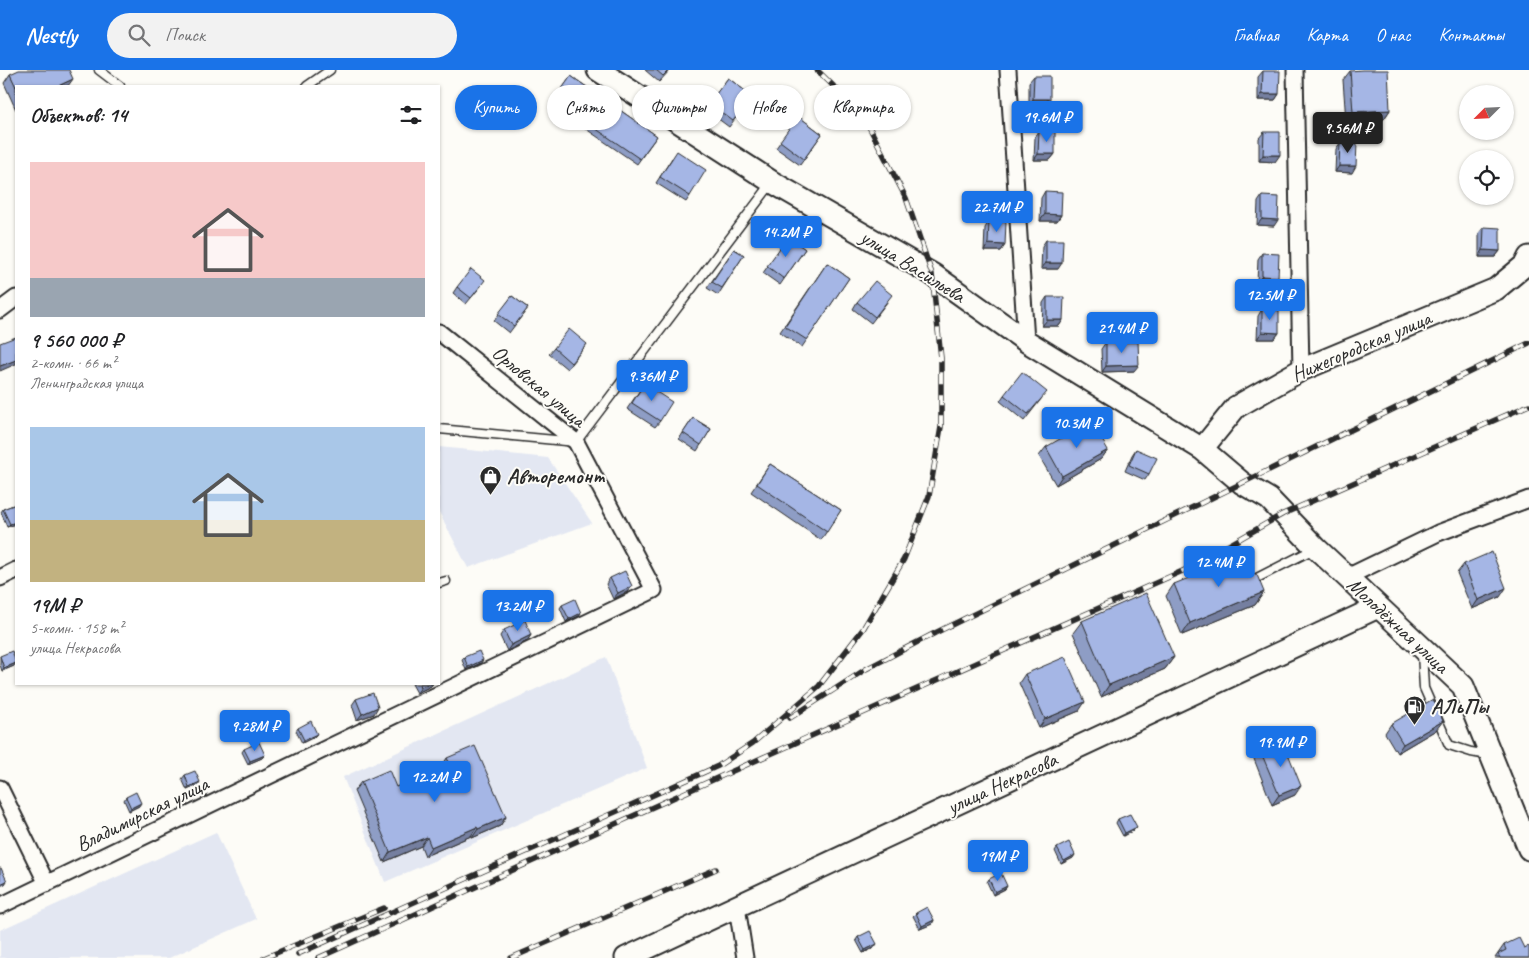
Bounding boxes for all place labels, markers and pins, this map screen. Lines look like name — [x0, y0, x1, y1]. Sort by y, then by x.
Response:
pin: 19.6M ₽ — [1001, 100, 1093, 143]
pin: 9.56M ₽ — [1302, 112, 1394, 154]
pin: 22.7M ₽ — [951, 190, 1043, 233]
pin: 14.2M ₽ — [740, 216, 832, 258]
pin: 12.5M ₽ — [1224, 278, 1316, 321]
pin: 21.4M ₽ — [1076, 312, 1168, 354]
pin: 9.36M ₽ — [606, 360, 698, 402]
pin: 10.3M ₽ — [1031, 406, 1123, 449]
place label: Авторемонт — [507, 463, 606, 489]
shop icon: Авторемонт — [479, 464, 503, 495]
pin: 12.4M ₽ — [1173, 546, 1265, 588]
pin: 13.2M ₽ — [472, 590, 564, 632]
place label: АЛьПы — [1431, 693, 1491, 719]
fuel station icon: АЛьПы — [1403, 694, 1427, 725]
pin: 9.28M ₽ — [209, 710, 301, 752]
pin: 19.9M ₽ — [1235, 726, 1327, 768]
pin: 12.2M ₽ — [389, 760, 481, 803]
pin: 19M ₽ — [963, 840, 1033, 882]

